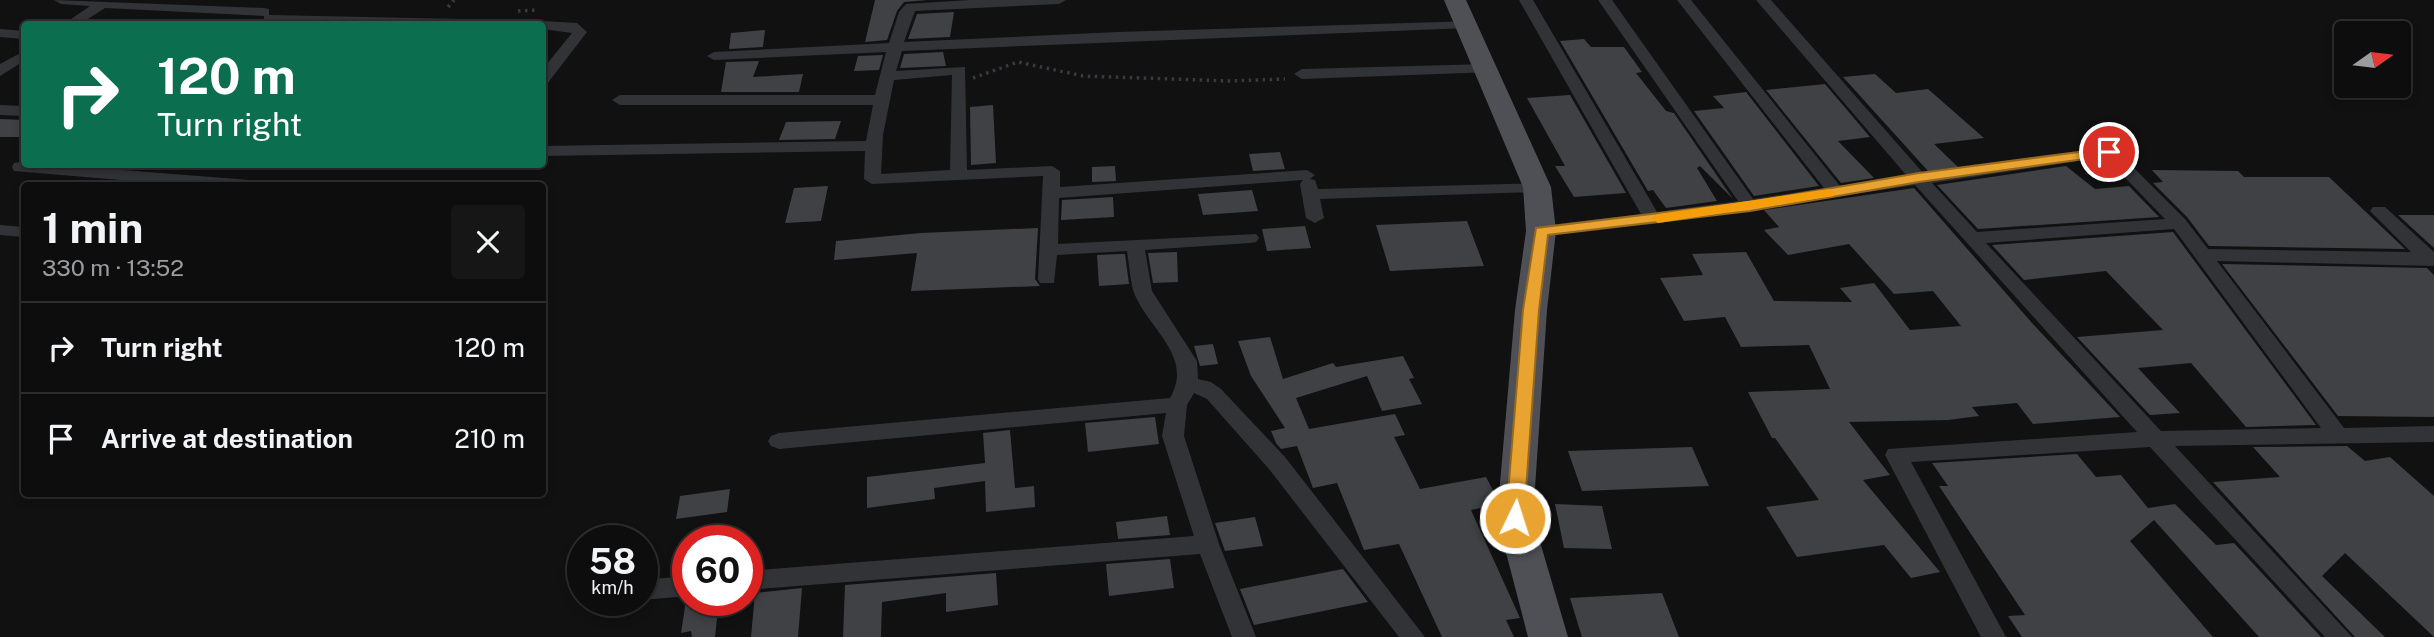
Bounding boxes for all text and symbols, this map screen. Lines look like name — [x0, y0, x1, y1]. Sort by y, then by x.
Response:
north arrow — [2334, 21, 2412, 98]
map controls — [2334, 21, 2411, 98]
text: 120 m — [157, 47, 296, 105]
icon: right — [42, 49, 133, 140]
text: Turn right — [157, 106, 302, 143]
pin — [2079, 122, 2139, 182]
icon: arrive — [2090, 133, 2128, 171]
text: 1 min — [42, 203, 143, 252]
button: close — [451, 205, 525, 279]
text: 330 m · 13:52 — [42, 254, 184, 281]
icon: right — [42, 329, 80, 367]
text: Turn right — [101, 332, 223, 363]
text: 120 m — [454, 332, 525, 363]
icon: arrive — [42, 420, 80, 458]
text: Arrive at destination — [101, 423, 353, 454]
text: 210 m — [454, 423, 525, 454]
position arrow — [1478, 481, 1552, 555]
speed limit sign: 60 — [672, 525, 763, 616]
text: 58 — [589, 541, 636, 582]
text: km/h — [591, 577, 634, 598]

